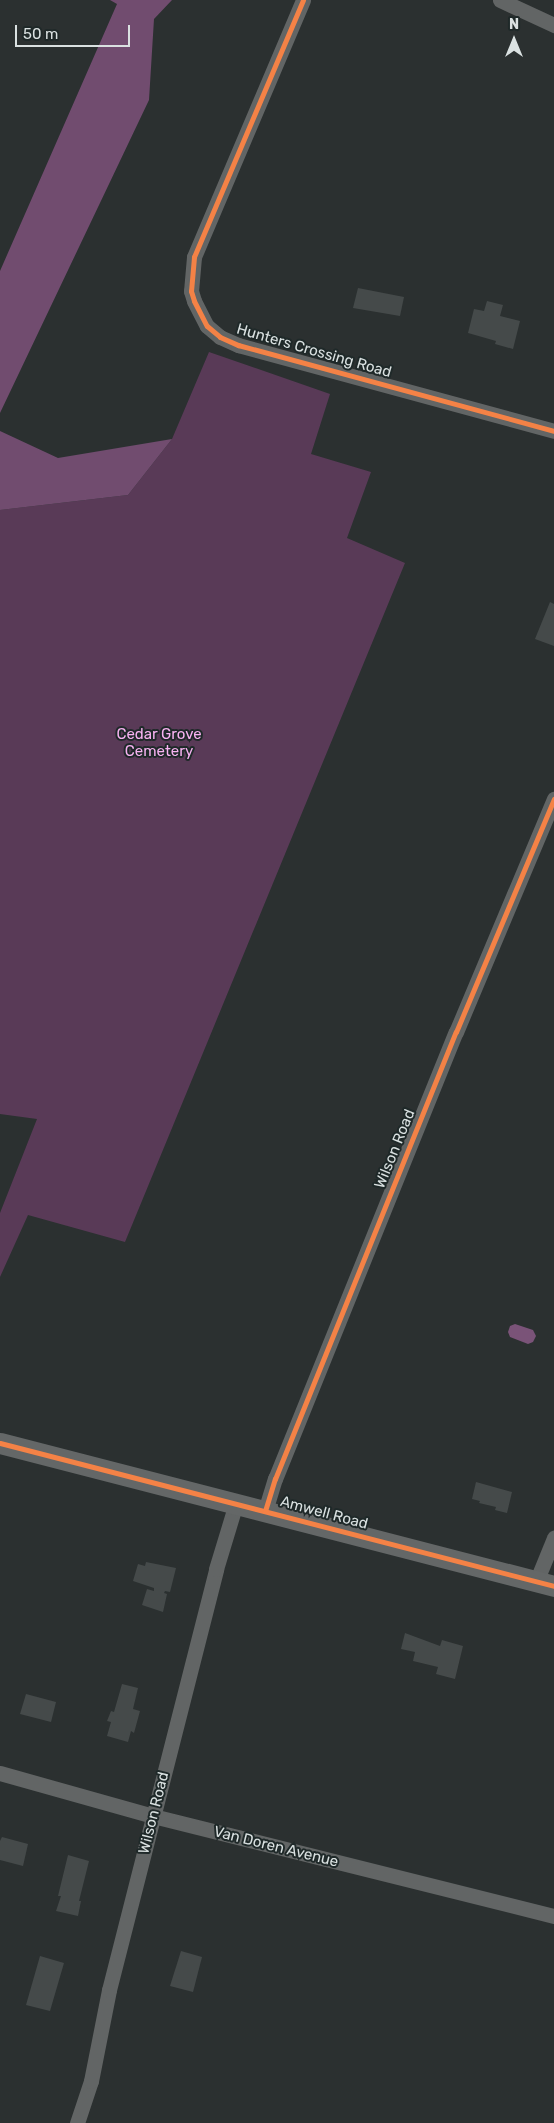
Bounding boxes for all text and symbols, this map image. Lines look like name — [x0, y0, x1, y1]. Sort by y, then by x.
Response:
scale bar — [18, 15, 132, 47]
north arrow — [489, 15, 539, 65]
text: N — [509, 16, 519, 33]
text: 50 m — [23, 25, 58, 43]
street label: Hunters Crossing Road — [234, 320, 394, 382]
park label: Cedar Grove Cemetery — [116, 725, 202, 760]
street label: Wilson Road — [371, 1107, 419, 1191]
street label: Amwell Road — [278, 1493, 370, 1533]
street label: Wilson Road — [135, 1770, 173, 1856]
street label: Van Doren Avenue — [212, 1823, 340, 1871]

